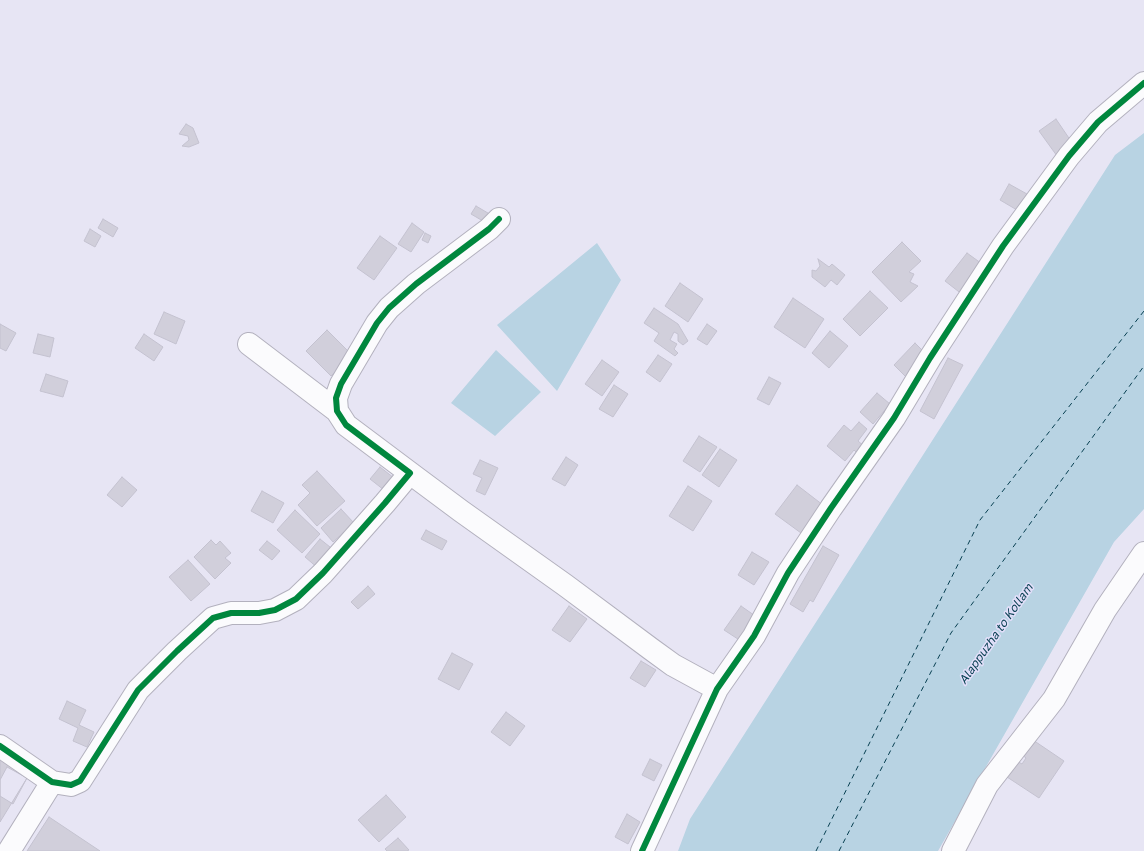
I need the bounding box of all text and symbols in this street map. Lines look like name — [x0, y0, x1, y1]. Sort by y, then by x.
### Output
water label: Alappuzha to Kollam — [956, 581, 1036, 687]

